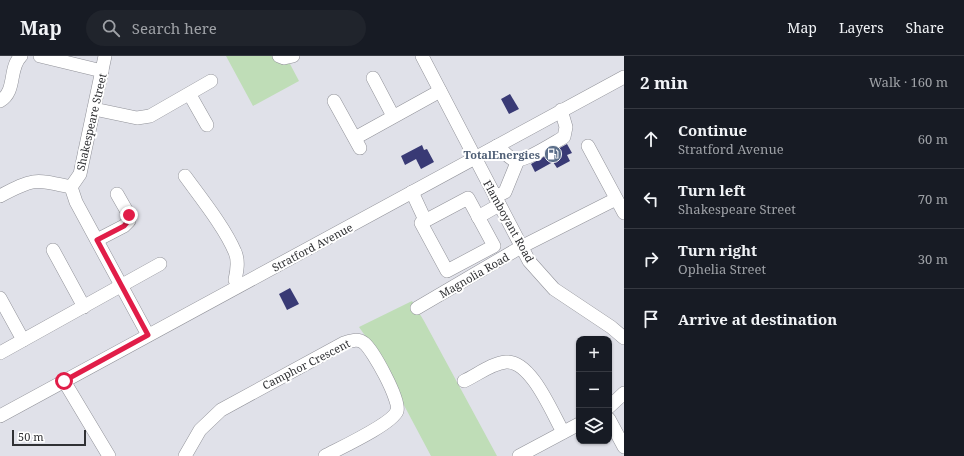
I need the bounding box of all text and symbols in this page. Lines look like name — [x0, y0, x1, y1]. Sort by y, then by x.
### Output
search box — [86, 10, 366, 46]
text: Map — [20, 15, 62, 41]
icon: search — [100, 17, 122, 39]
text: Search here — [132, 18, 217, 38]
text: Map — [787, 18, 817, 37]
text: Layers — [839, 18, 884, 37]
text: Share — [906, 18, 944, 37]
text: 2 min — [640, 71, 688, 94]
street label: Shakespeare Street — [72, 72, 110, 172]
text: Walk · 160 m — [869, 73, 948, 91]
text: Continue — [678, 120, 747, 140]
icon: ahead — [640, 128, 662, 150]
text: 60 m — [918, 130, 948, 148]
text: Stratford Avenue — [678, 140, 784, 158]
fuel station icon: TotalEnergies — [543, 144, 563, 164]
place label: TotalEnergies — [463, 147, 540, 162]
street label: Flamboyant Road — [480, 177, 538, 265]
text: Turn left — [678, 180, 746, 200]
icon: left — [640, 188, 662, 210]
text: 70 m — [918, 190, 948, 208]
text: Shakespeare Street — [678, 200, 796, 218]
route end — [120, 206, 138, 224]
street label: Stratford Avenue — [269, 219, 355, 275]
text: Turn right — [678, 240, 757, 260]
icon: right — [640, 248, 662, 270]
street label: Magnolia Road — [436, 249, 512, 301]
text: 30 m — [918, 250, 948, 268]
text: Ophelia Street — [678, 260, 766, 278]
icon: arrive — [640, 308, 662, 330]
text: Arrive at destination — [678, 309, 837, 329]
street label: Camphor Crescent — [260, 335, 353, 393]
map controls — [576, 336, 612, 444]
button: + — [576, 336, 612, 372]
route start — [55, 372, 73, 390]
button: − — [576, 372, 612, 408]
button: layers — [576, 408, 612, 444]
scale bar — [12, 428, 86, 447]
text: 50 m — [18, 429, 44, 444]

